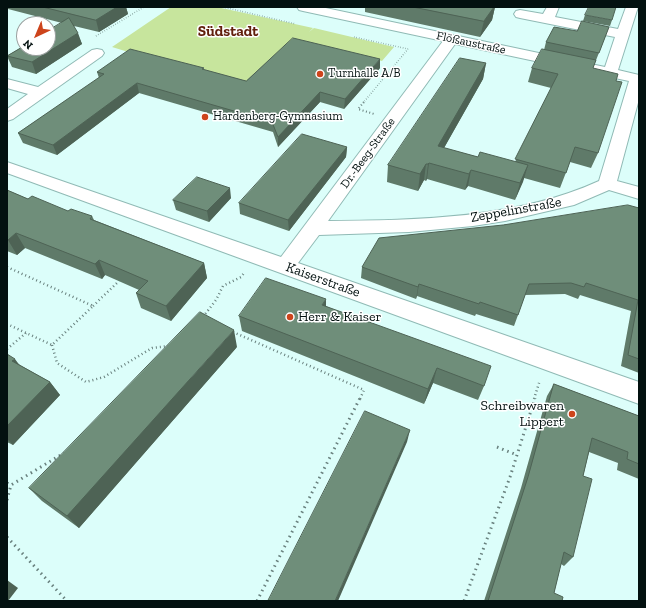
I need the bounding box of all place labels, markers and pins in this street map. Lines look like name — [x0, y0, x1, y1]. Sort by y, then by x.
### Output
place label: Turnhalle A/B — [328, 67, 400, 81]
marker: Turnhalle A/B — [315, 69, 325, 79]
place label: Hardenberg-Gymnasium — [213, 110, 343, 124]
marker: Hardenberg-Gymnasium — [200, 112, 210, 122]
place label: Herr & Kaiser — [298, 309, 381, 325]
marker: Herr & Kaiser — [285, 312, 295, 322]
place label: Schreibwaren Lippert — [481, 398, 564, 430]
marker: Schreibwaren Lippert — [567, 409, 577, 419]

